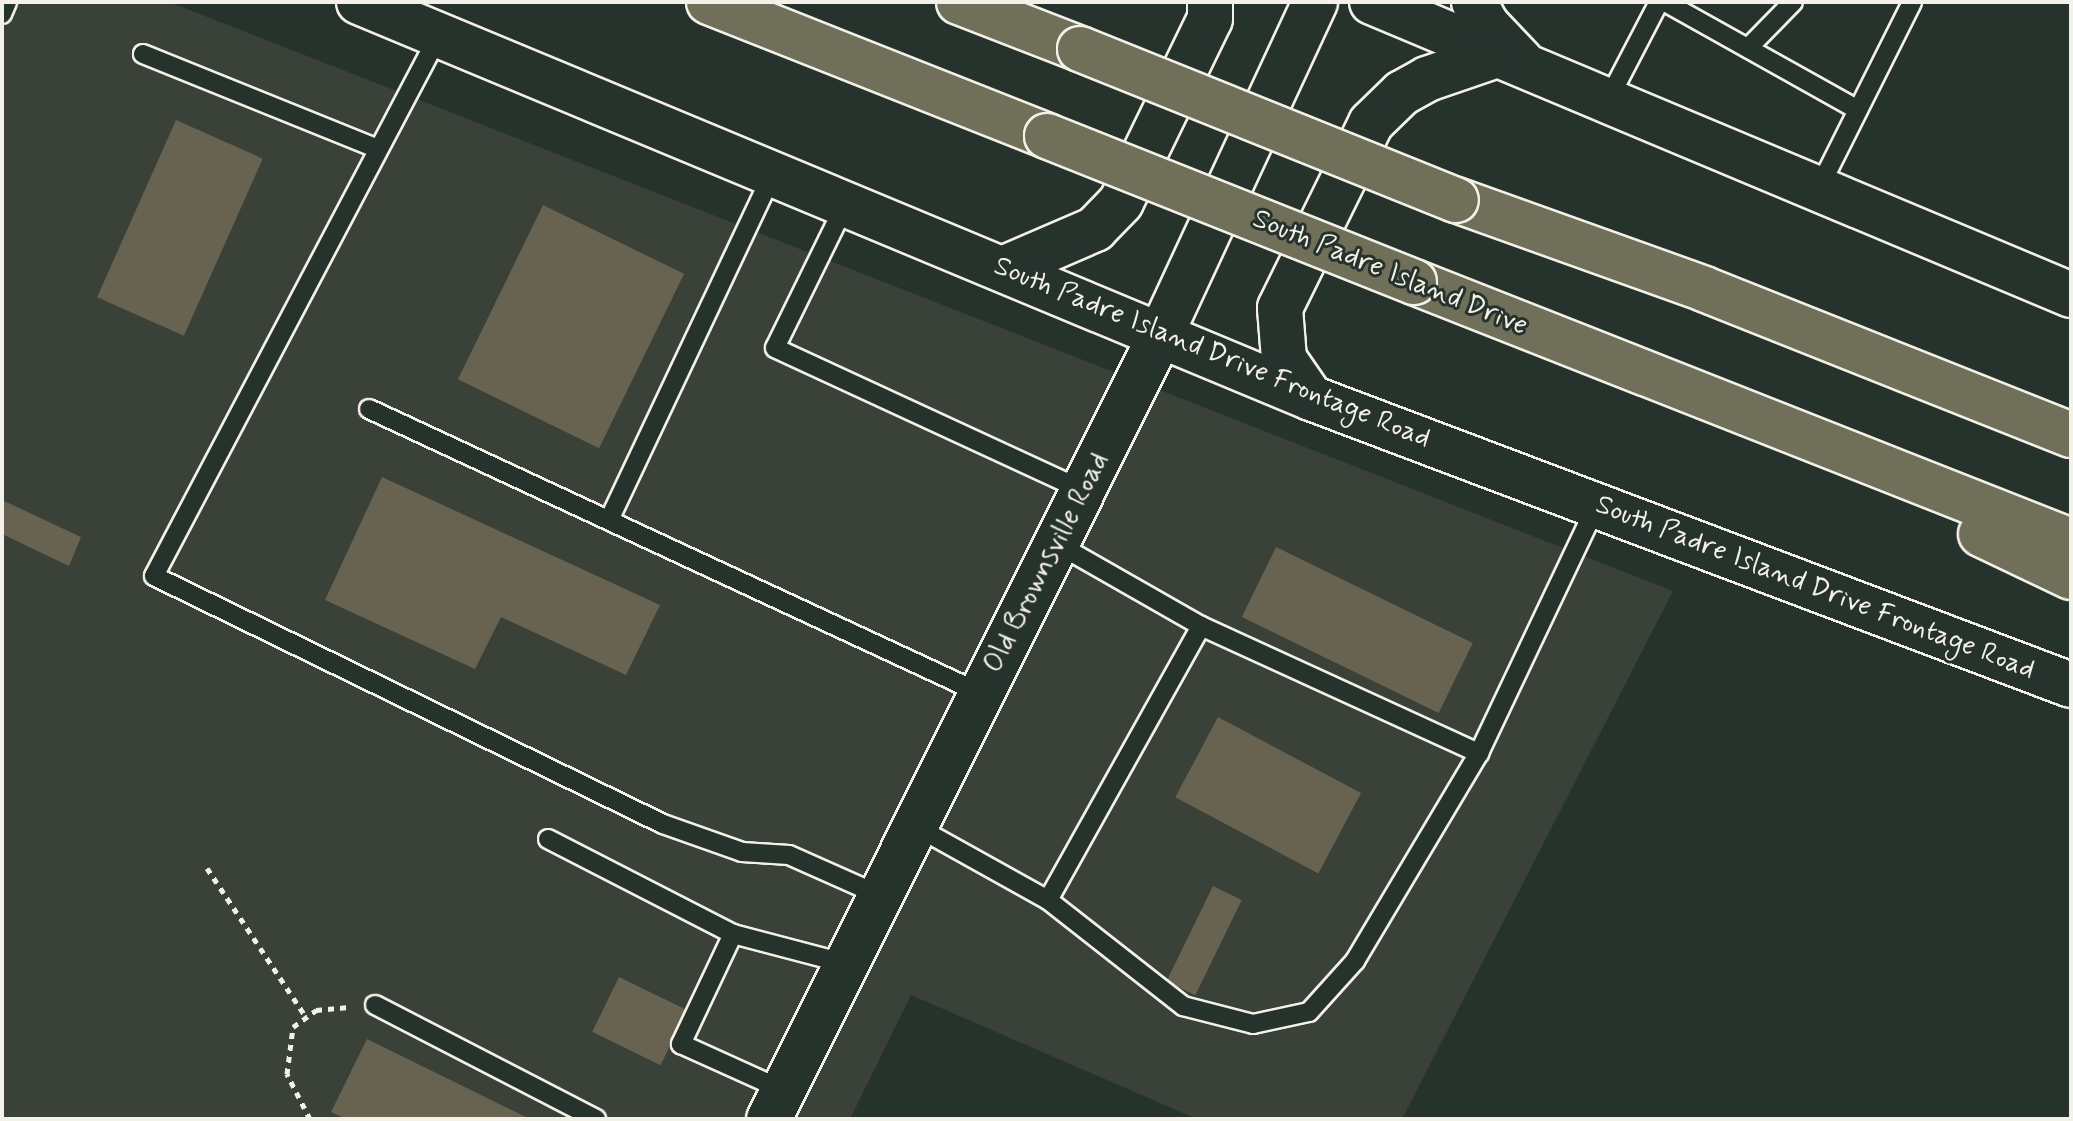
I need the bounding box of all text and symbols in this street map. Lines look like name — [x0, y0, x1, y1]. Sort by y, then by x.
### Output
street label: South Padre Island Drive — [1246, 202, 1534, 344]
street label: South Padre Island Drive Frontage Road — [988, 249, 1436, 457]
street label: Old Brownsville Road — [977, 447, 1117, 679]
street label: South Padre Island Drive Frontage Road — [1589, 488, 2041, 688]

